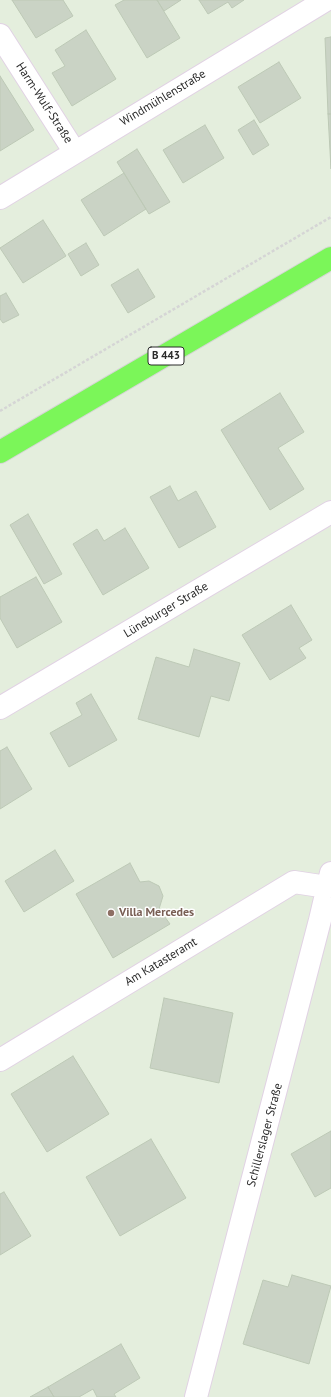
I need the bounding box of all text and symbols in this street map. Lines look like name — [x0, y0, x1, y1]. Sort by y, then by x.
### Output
street label: Harm-Wulf-Straße — [13, 60, 75, 146]
street label: Windmühlenstraße — [118, 67, 208, 129]
road number: B 443 — [148, 347, 184, 365]
street label: Lüneburger Straße — [121, 579, 211, 641]
place label: Villa Mercedes — [119, 906, 194, 920]
marker: Villa Mercedes — [106, 908, 116, 918]
street label: Am Katasteramt — [122, 935, 200, 989]
street label: Schillerslager Straße — [244, 1082, 286, 1188]

